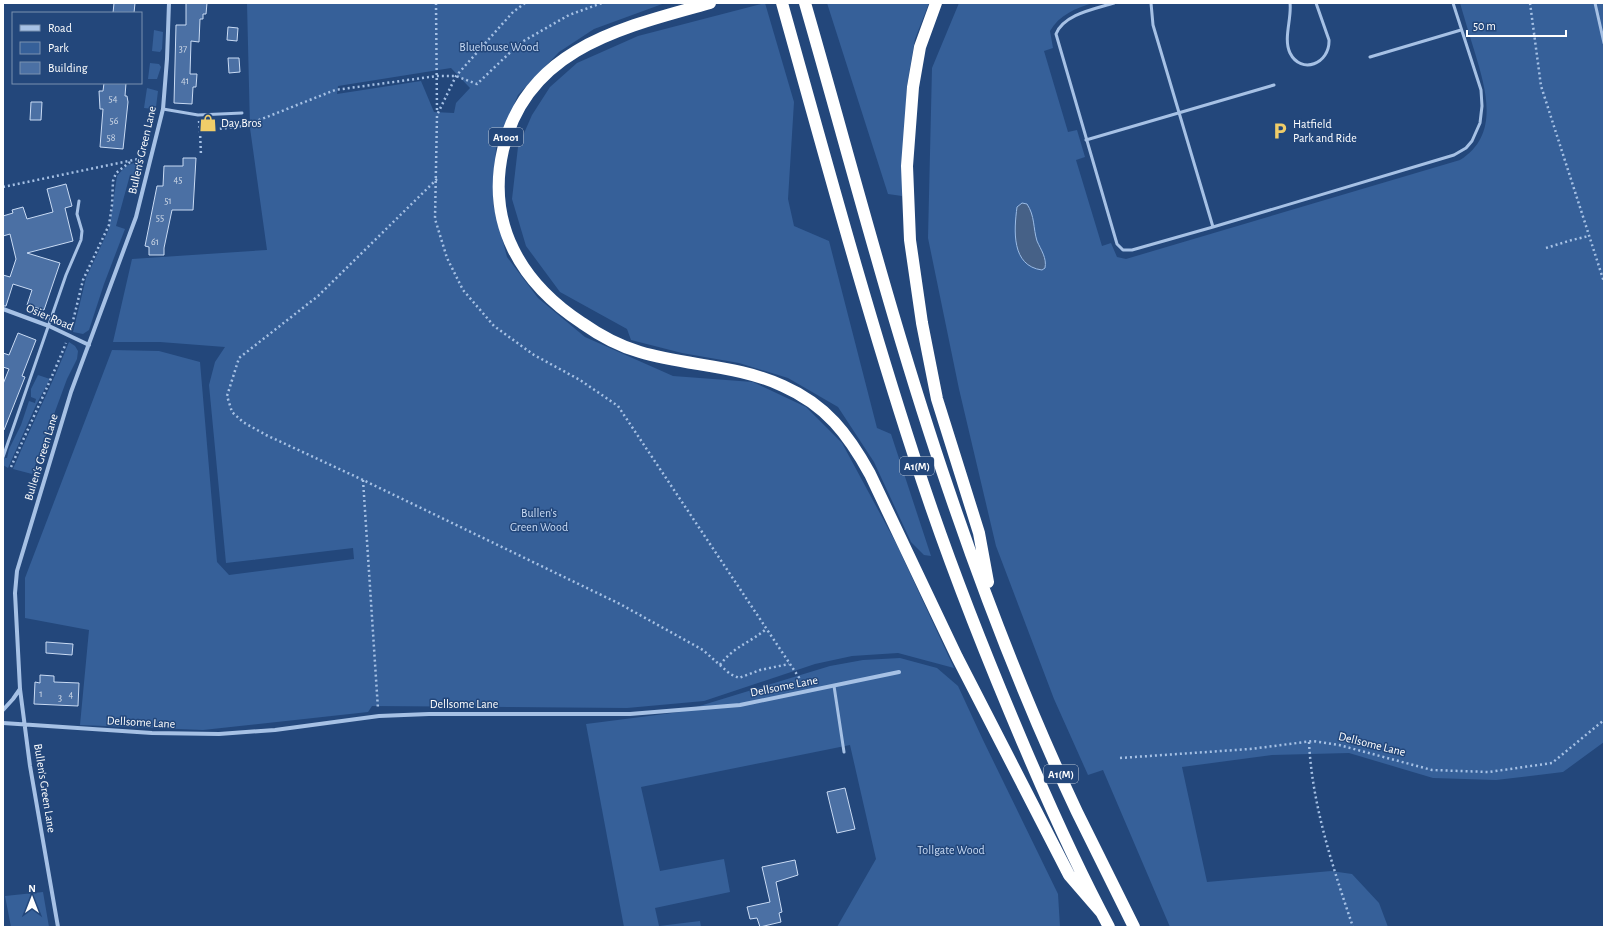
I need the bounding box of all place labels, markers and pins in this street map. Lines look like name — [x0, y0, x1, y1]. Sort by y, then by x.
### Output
shop icon: Day Bros — [198, 113, 218, 133]
place label: Day Bros — [221, 117, 262, 130]
place label: Hatfield Park and Ride — [1293, 118, 1357, 144]
parking icon: Hatfield Park and Ride — [1270, 121, 1290, 141]

